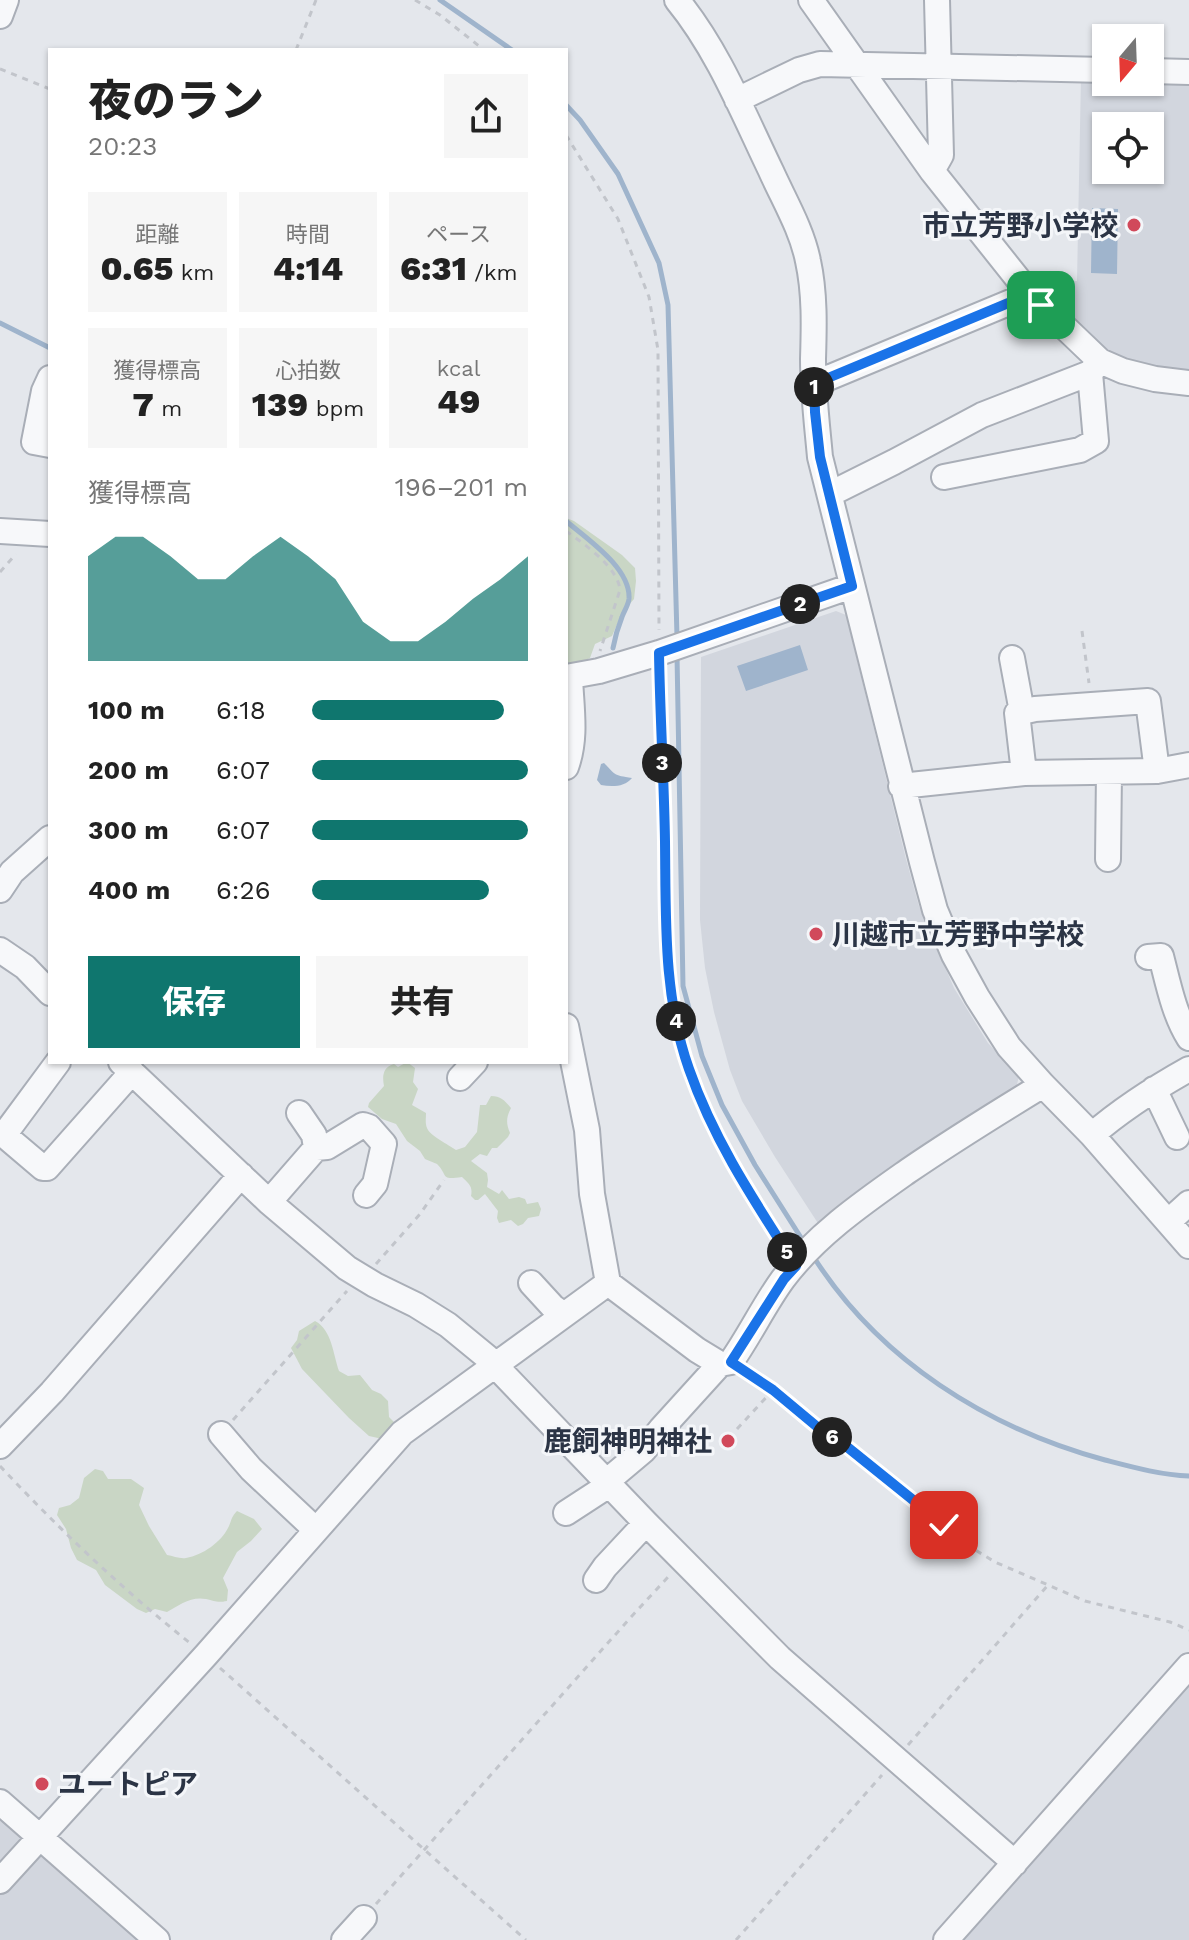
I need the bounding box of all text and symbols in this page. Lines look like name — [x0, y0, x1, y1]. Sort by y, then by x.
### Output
north arrow — [1092, 24, 1164, 96]
map controls — [1092, 24, 1164, 184]
button: share — [444, 74, 528, 158]
text: 夜のラン — [88, 75, 264, 127]
button: locate — [1092, 112, 1164, 184]
text: 20:23 — [88, 131, 157, 161]
place label: 市立芳野小学校 — [922, 209, 1118, 242]
marker: 市立芳野小学校 — [1125, 216, 1143, 234]
text: 距離 — [135, 222, 179, 247]
text: 時間 — [286, 222, 330, 247]
text: ペース — [426, 222, 491, 247]
text: 0.65 — [100, 248, 173, 288]
text: 4:14 — [273, 248, 343, 288]
text: 6:31 — [400, 248, 467, 288]
text: km — [173, 260, 214, 285]
text: /km — [467, 260, 517, 285]
pin — [1007, 271, 1075, 339]
icon: arrive — [1019, 283, 1063, 327]
text: kcal — [437, 356, 480, 381]
text: 獲得標高 — [113, 358, 201, 383]
text: 心拍数 — [275, 358, 341, 383]
pin: 1 — [794, 367, 834, 407]
text: 1 — [809, 374, 819, 399]
text: 49 — [437, 381, 480, 421]
text: 7 — [132, 384, 154, 424]
text: 139 — [252, 384, 308, 424]
text: m — [154, 396, 182, 421]
text: bpm — [308, 396, 364, 421]
text: 196–201 m — [395, 472, 528, 502]
text: 獲得標高 — [88, 478, 192, 508]
pin: 2 — [780, 584, 820, 624]
text: 2 — [793, 591, 807, 616]
text: 100 m — [88, 695, 165, 725]
text: 6:18 — [216, 695, 266, 725]
pin: 3 — [642, 743, 682, 783]
text: 3 — [655, 750, 669, 775]
text: 200 m — [88, 755, 169, 785]
text: 6:07 — [216, 755, 270, 785]
text: 300 m — [88, 815, 169, 845]
text: 6:07 — [216, 815, 270, 845]
text: 400 m — [88, 875, 170, 905]
text: 6:26 — [216, 875, 270, 905]
place label: 川越市立芳野中学校 — [832, 918, 1084, 951]
marker: 川越市立芳野中学校 — [807, 925, 825, 943]
button: 保存 — [88, 956, 300, 1048]
button: 共有 — [316, 956, 528, 1048]
pin: 4 — [656, 1001, 696, 1041]
text: 4 — [669, 1008, 683, 1033]
pin: 5 — [767, 1232, 807, 1272]
text: 5 — [781, 1239, 793, 1264]
pin: 6 — [812, 1417, 852, 1457]
text: 6 — [825, 1424, 839, 1449]
place label: 鹿飼神明神社 — [544, 1425, 712, 1458]
marker: 鹿飼神明神社 — [719, 1432, 737, 1450]
pin — [910, 1491, 978, 1559]
icon: check — [922, 1503, 966, 1547]
place label: ユートピア — [58, 1768, 198, 1801]
marker: ユートピア — [33, 1775, 51, 1793]

